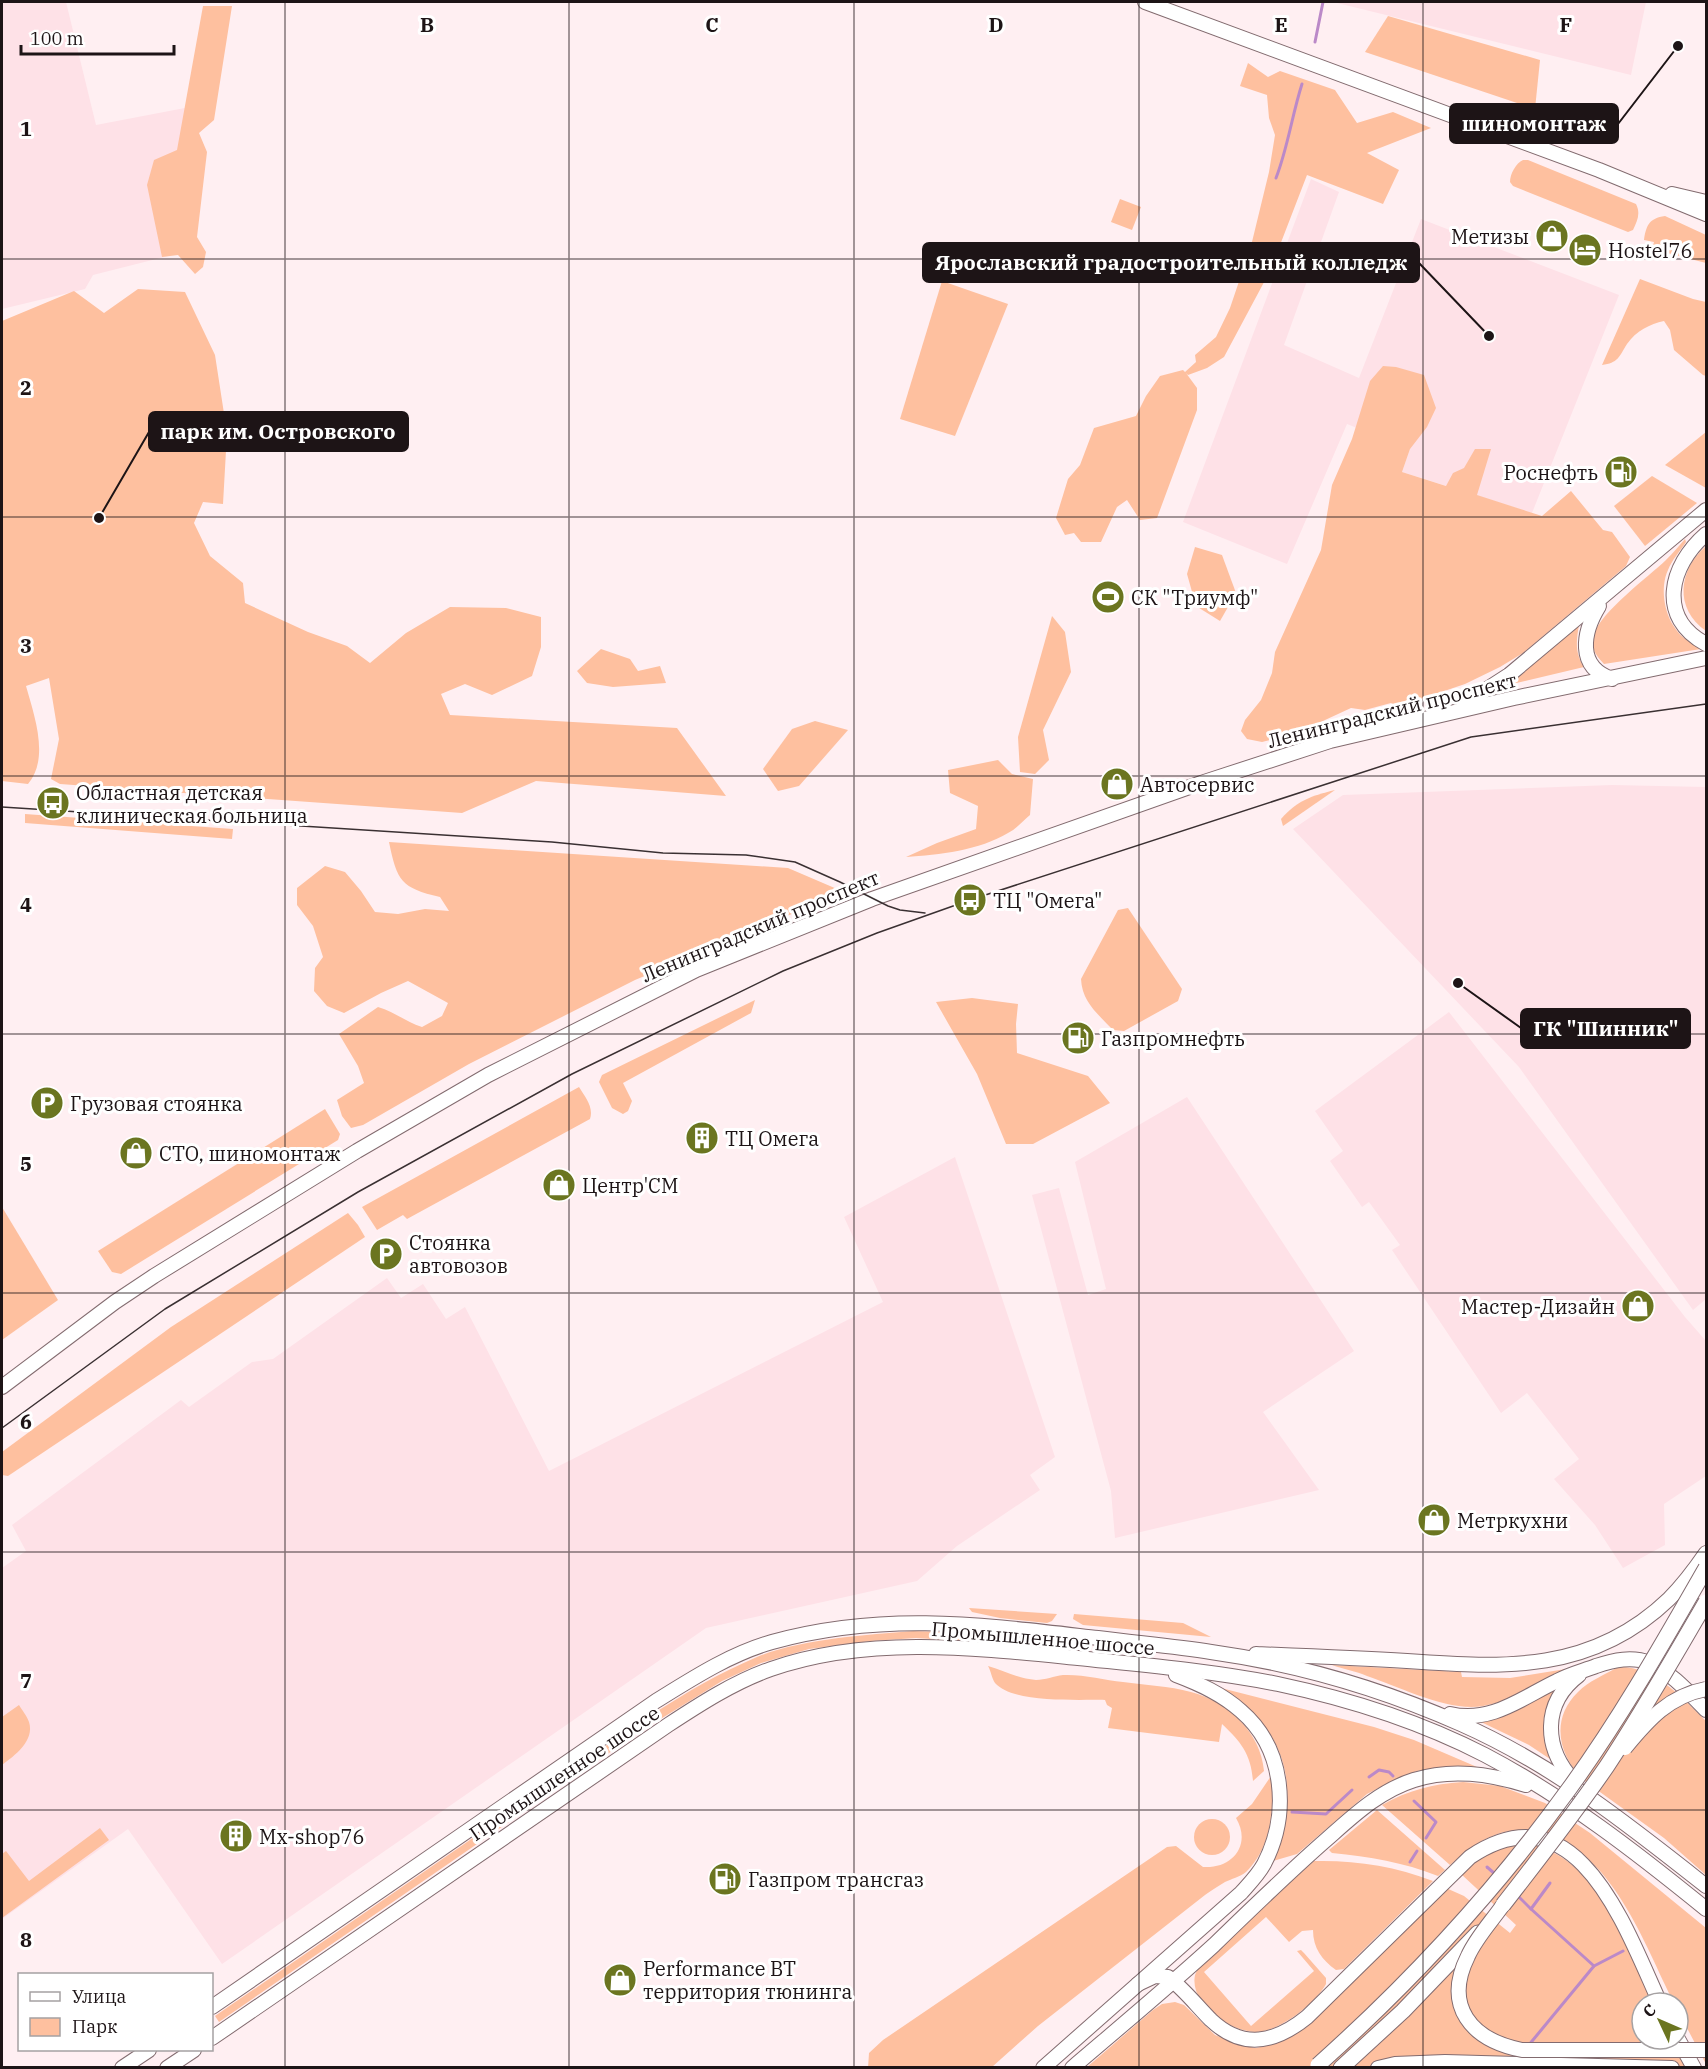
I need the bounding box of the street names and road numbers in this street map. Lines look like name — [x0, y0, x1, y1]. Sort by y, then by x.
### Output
street label: Ленинградский проспект — [1265, 666, 1519, 754]
street label: Ленинградский проспект — [637, 864, 883, 988]
street label: Промышленное шоссе — [930, 1615, 1156, 1661]
street label: Промышленное шоссе — [464, 1699, 664, 1847]

